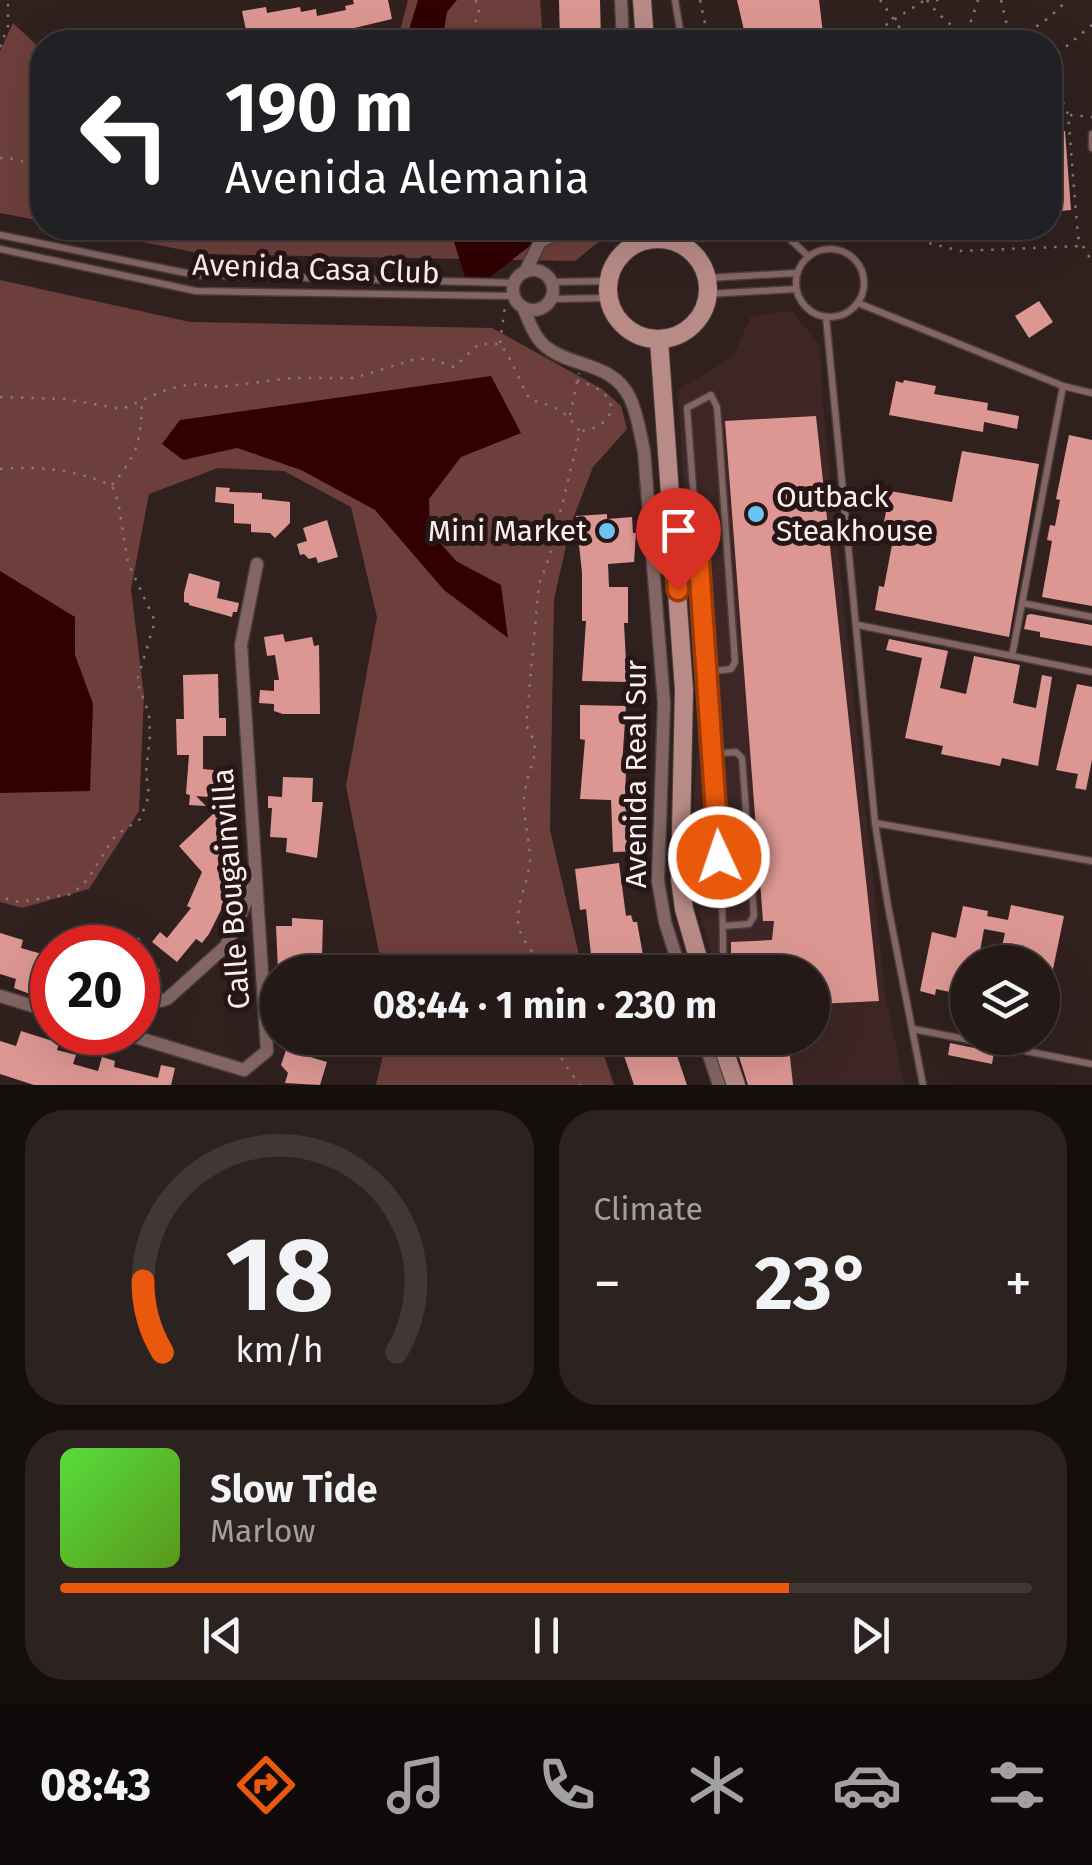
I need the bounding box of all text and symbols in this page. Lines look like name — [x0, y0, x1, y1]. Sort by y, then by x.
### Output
text: 190 m — [225, 66, 413, 150]
icon: left — [60, 70, 190, 200]
text: Avenida Alemania — [225, 151, 590, 205]
street label: Avenida Casa Club — [192, 247, 440, 291]
place label: Outback Steakhouse — [776, 479, 933, 549]
pin — [636, 488, 721, 591]
icon: arrive — [651, 503, 706, 558]
marker: Outback Steakhouse — [745, 503, 767, 525]
place label: Mini Market — [428, 513, 587, 549]
marker: Mini Market — [596, 520, 618, 542]
street label: Avenida Real Sur — [618, 659, 654, 888]
street label: Calle Bougainvilla — [205, 767, 257, 1011]
position arrow — [667, 805, 771, 909]
speed limit sign: 20 — [30, 925, 160, 1055]
map controls — [950, 945, 1060, 1055]
button: layers — [950, 945, 1060, 1055]
text: 08:44 · 1 min · 230 m — [373, 982, 717, 1028]
text: Climate — [594, 1190, 703, 1228]
text: 18 — [225, 1213, 334, 1338]
text: 23° — [755, 1239, 871, 1329]
text: − — [594, 1251, 621, 1317]
text: + — [1005, 1251, 1032, 1317]
text: km/h — [235, 1329, 323, 1371]
text: Slow Tide — [210, 1466, 378, 1512]
text: Marlow — [210, 1512, 316, 1550]
icon: previous — [195, 1608, 250, 1663]
icon: pause — [519, 1608, 574, 1663]
icon: next — [843, 1608, 898, 1663]
icon: directions — [231, 1750, 301, 1820]
icon: music — [381, 1750, 451, 1820]
icon: phone — [532, 1750, 602, 1820]
icon: climate — [682, 1750, 752, 1820]
icon: car — [832, 1750, 902, 1820]
icon: filters — [982, 1750, 1052, 1820]
text: 08:43 — [40, 1758, 151, 1812]

